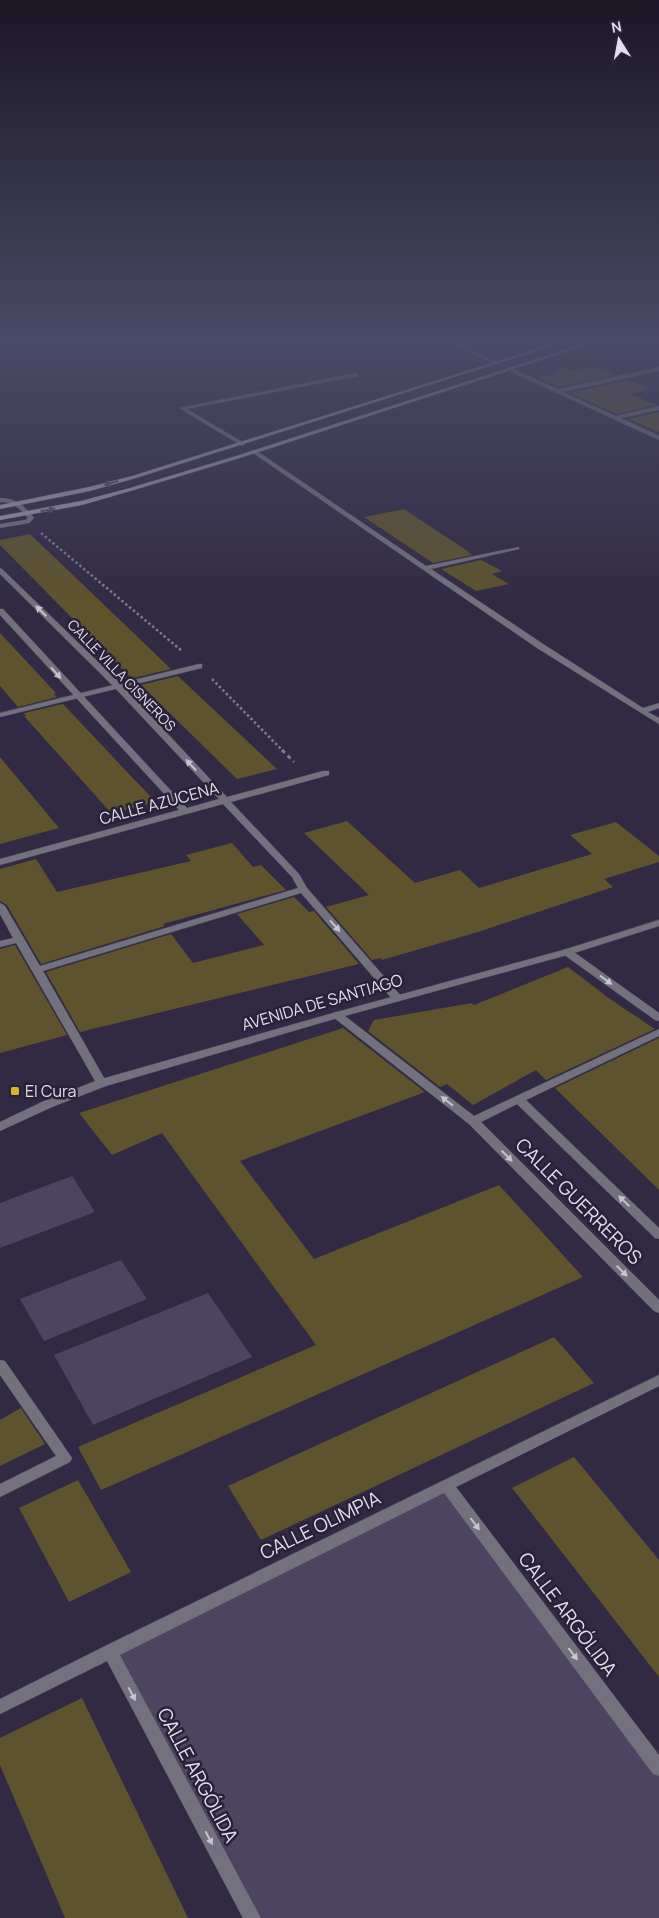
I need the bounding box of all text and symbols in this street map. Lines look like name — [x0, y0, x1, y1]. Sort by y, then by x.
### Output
north arrow — [594, 15, 644, 65]
text: N — [610, 16, 623, 37]
one-way arrow — [103, 480, 118, 488]
one-way arrow — [40, 505, 56, 513]
one-way arrow — [36, 605, 48, 617]
street label: CALLE VILLA CISNEROS — [64, 615, 181, 735]
one-way arrow — [51, 667, 62, 679]
one-way arrow — [185, 759, 197, 771]
street label: CALLE AZUCENA — [97, 776, 221, 830]
one-way arrow — [329, 919, 340, 932]
street label: AVENIDA DE SANTIAGO — [239, 968, 405, 1035]
one-way arrow — [599, 975, 612, 986]
place label: El Cura — [25, 1080, 76, 1102]
marker: El Cura — [9, 1085, 21, 1097]
one-way arrow — [440, 1096, 454, 1106]
street label: CALLE GUERREROS — [510, 1132, 648, 1270]
one-way arrow — [501, 1150, 513, 1162]
one-way arrow — [618, 1195, 630, 1207]
one-way arrow — [616, 1264, 628, 1276]
street label: CALLE OLIMPIA — [255, 1485, 385, 1565]
one-way arrow — [470, 1517, 481, 1530]
street label: CALLE ARGÓLIDA — [513, 1547, 623, 1681]
one-way arrow — [568, 1647, 578, 1661]
one-way arrow — [128, 1688, 137, 1701]
street label: CALLE ARGÓLIDA — [152, 1703, 244, 1847]
one-way arrow — [205, 1830, 213, 1845]

